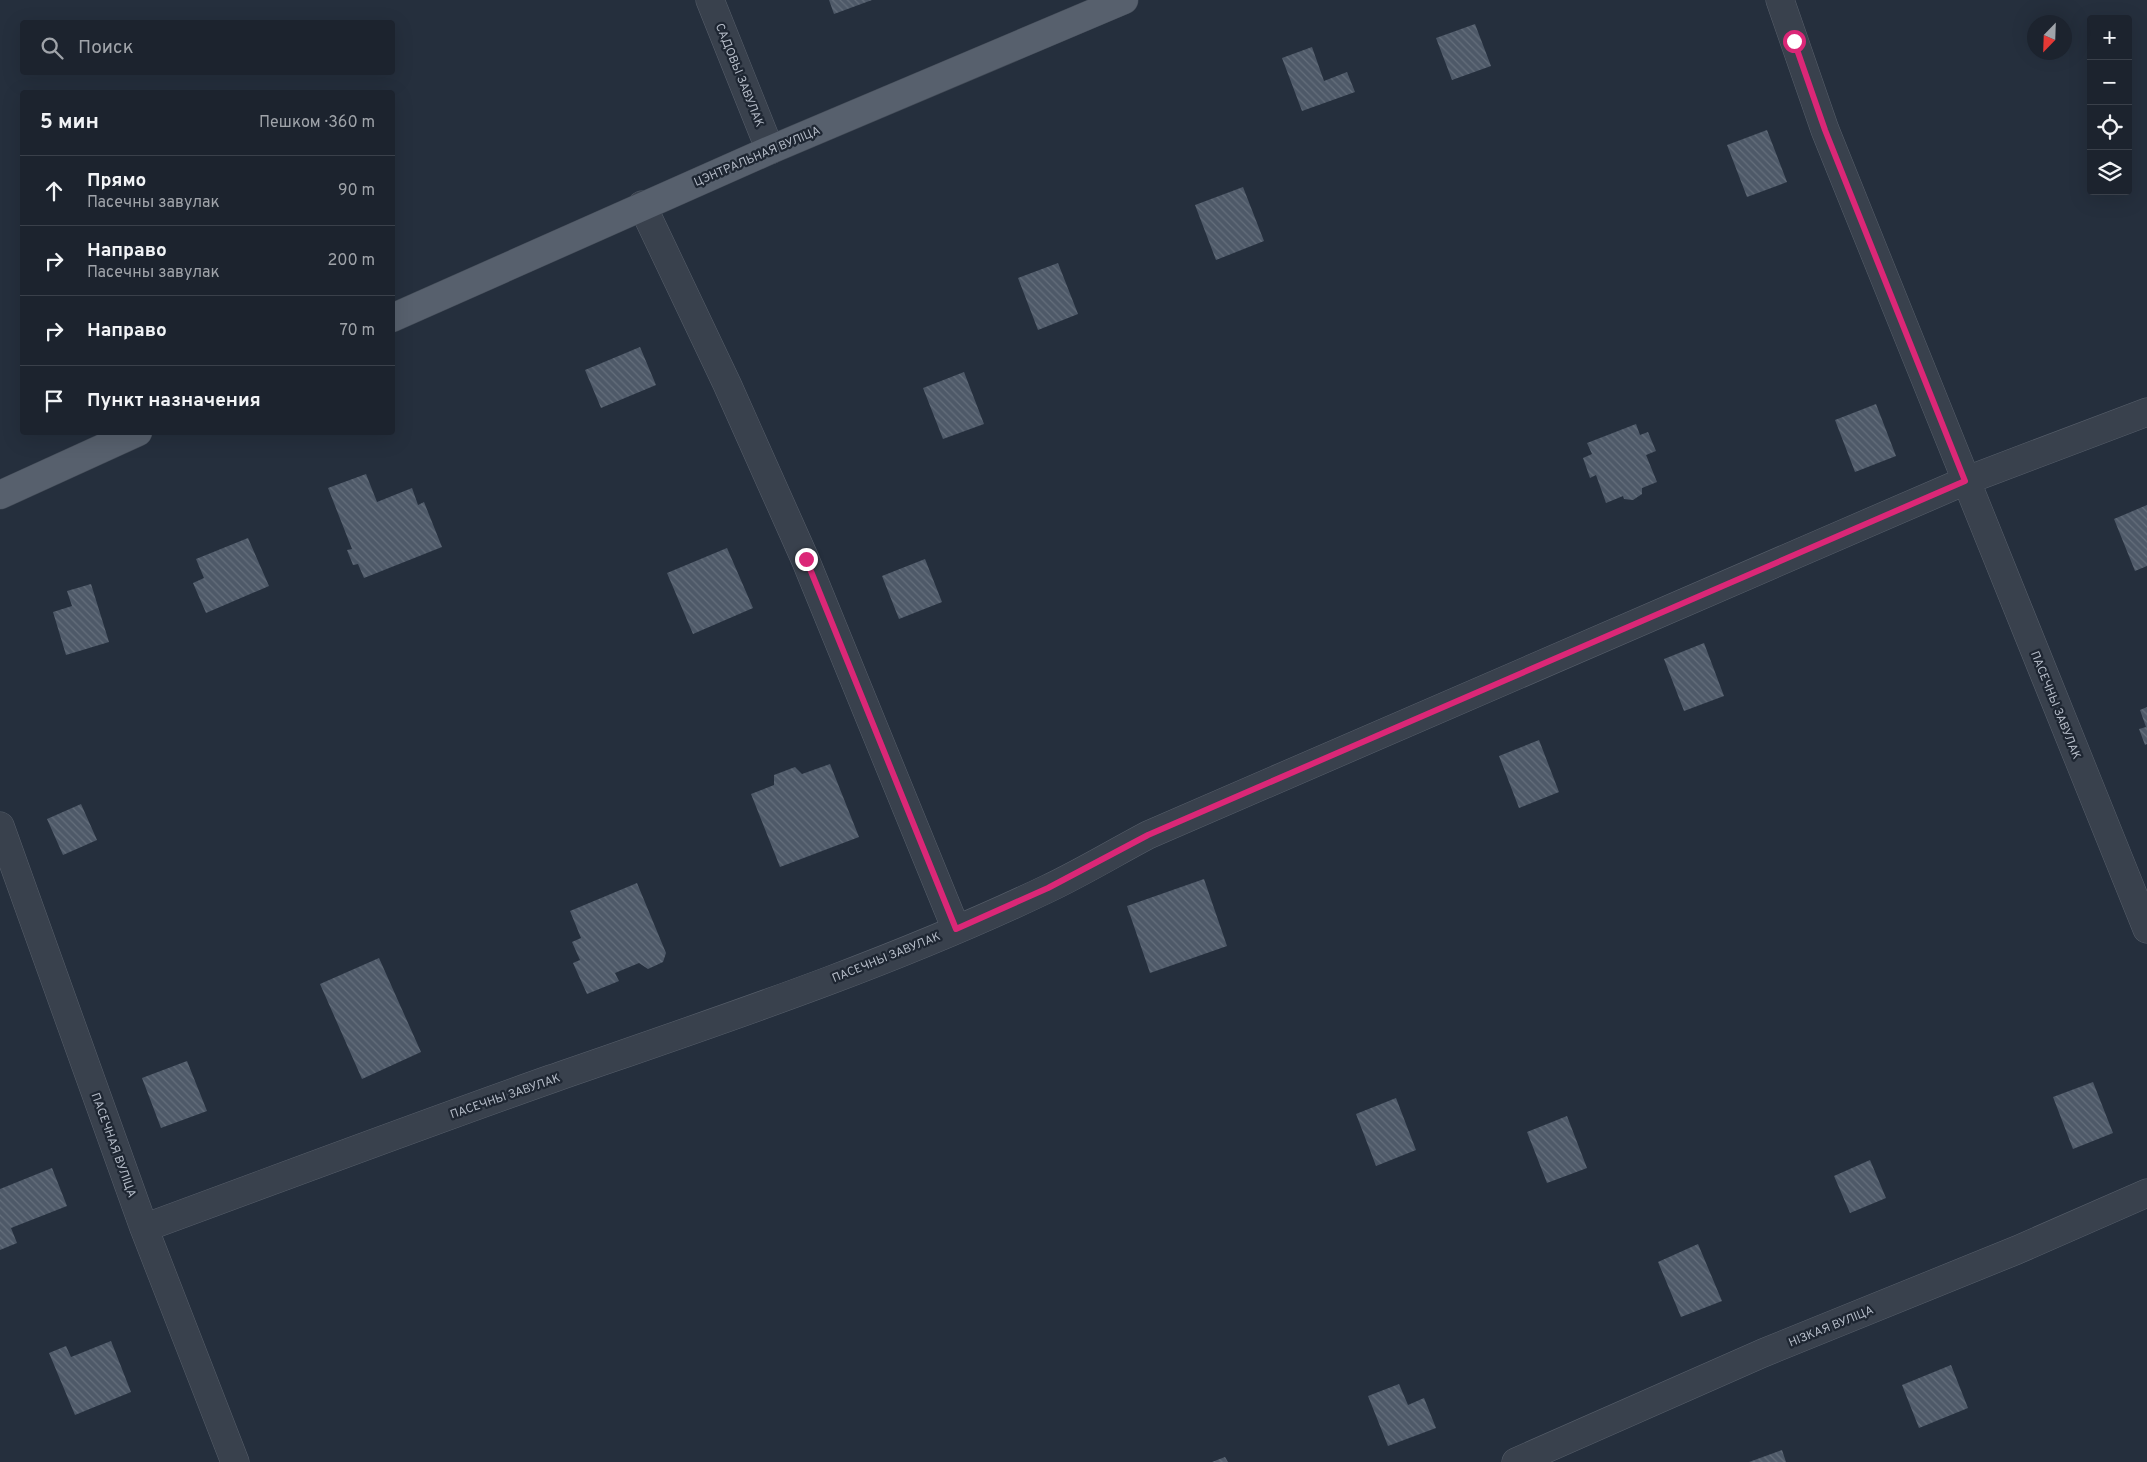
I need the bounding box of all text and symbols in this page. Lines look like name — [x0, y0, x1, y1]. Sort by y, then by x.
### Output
north arrow — [2027, 15, 2072, 60]
map controls — [2087, 15, 2132, 195]
button: + — [2087, 15, 2132, 60]
search box — [20, 20, 395, 75]
street label: САДОВЫ ЗАВУЛАК — [711, 21, 767, 130]
route start — [1783, 30, 1806, 53]
icon: search — [38, 34, 66, 62]
text: Поиск — [78, 36, 134, 60]
button: − — [2087, 60, 2132, 105]
button: locate — [2087, 105, 2132, 150]
text: 5 мин — [40, 109, 99, 136]
text: Пешком · 360 m — [259, 113, 375, 133]
street label: ЦЭНТРАЛЬНАЯ ВУЛІЦА — [692, 123, 823, 191]
button: layers — [2087, 150, 2132, 195]
text: Прямо — [87, 169, 146, 193]
icon: ahead — [40, 177, 68, 205]
text: 90 m — [338, 181, 375, 201]
text: Пасечны завулак — [87, 193, 220, 213]
text: Направо — [87, 239, 167, 263]
icon: right — [40, 247, 68, 275]
text: 200 m — [327, 251, 375, 271]
text: Пасечны завулак — [87, 263, 220, 283]
icon: right — [40, 317, 68, 345]
text: Направо — [87, 319, 167, 343]
text: 70 m — [340, 321, 375, 341]
icon: arrive — [40, 387, 68, 415]
text: Пункт назначения — [87, 389, 261, 413]
route end — [795, 548, 818, 571]
street label: ПАСЕЧНЫ ЗАВУЛАК — [2026, 649, 2084, 762]
street label: ПАСЕЧНЫ ЗАВУЛАК — [830, 929, 943, 987]
street label: ПАСЕЧНЫ ЗАВУЛАК — [448, 1071, 563, 1123]
street label: ПАСЕЧНАЯ ВУЛІЦА — [87, 1091, 140, 1200]
street label: НІЗКАЯ ВУЛІЦА — [1786, 1303, 1876, 1351]

